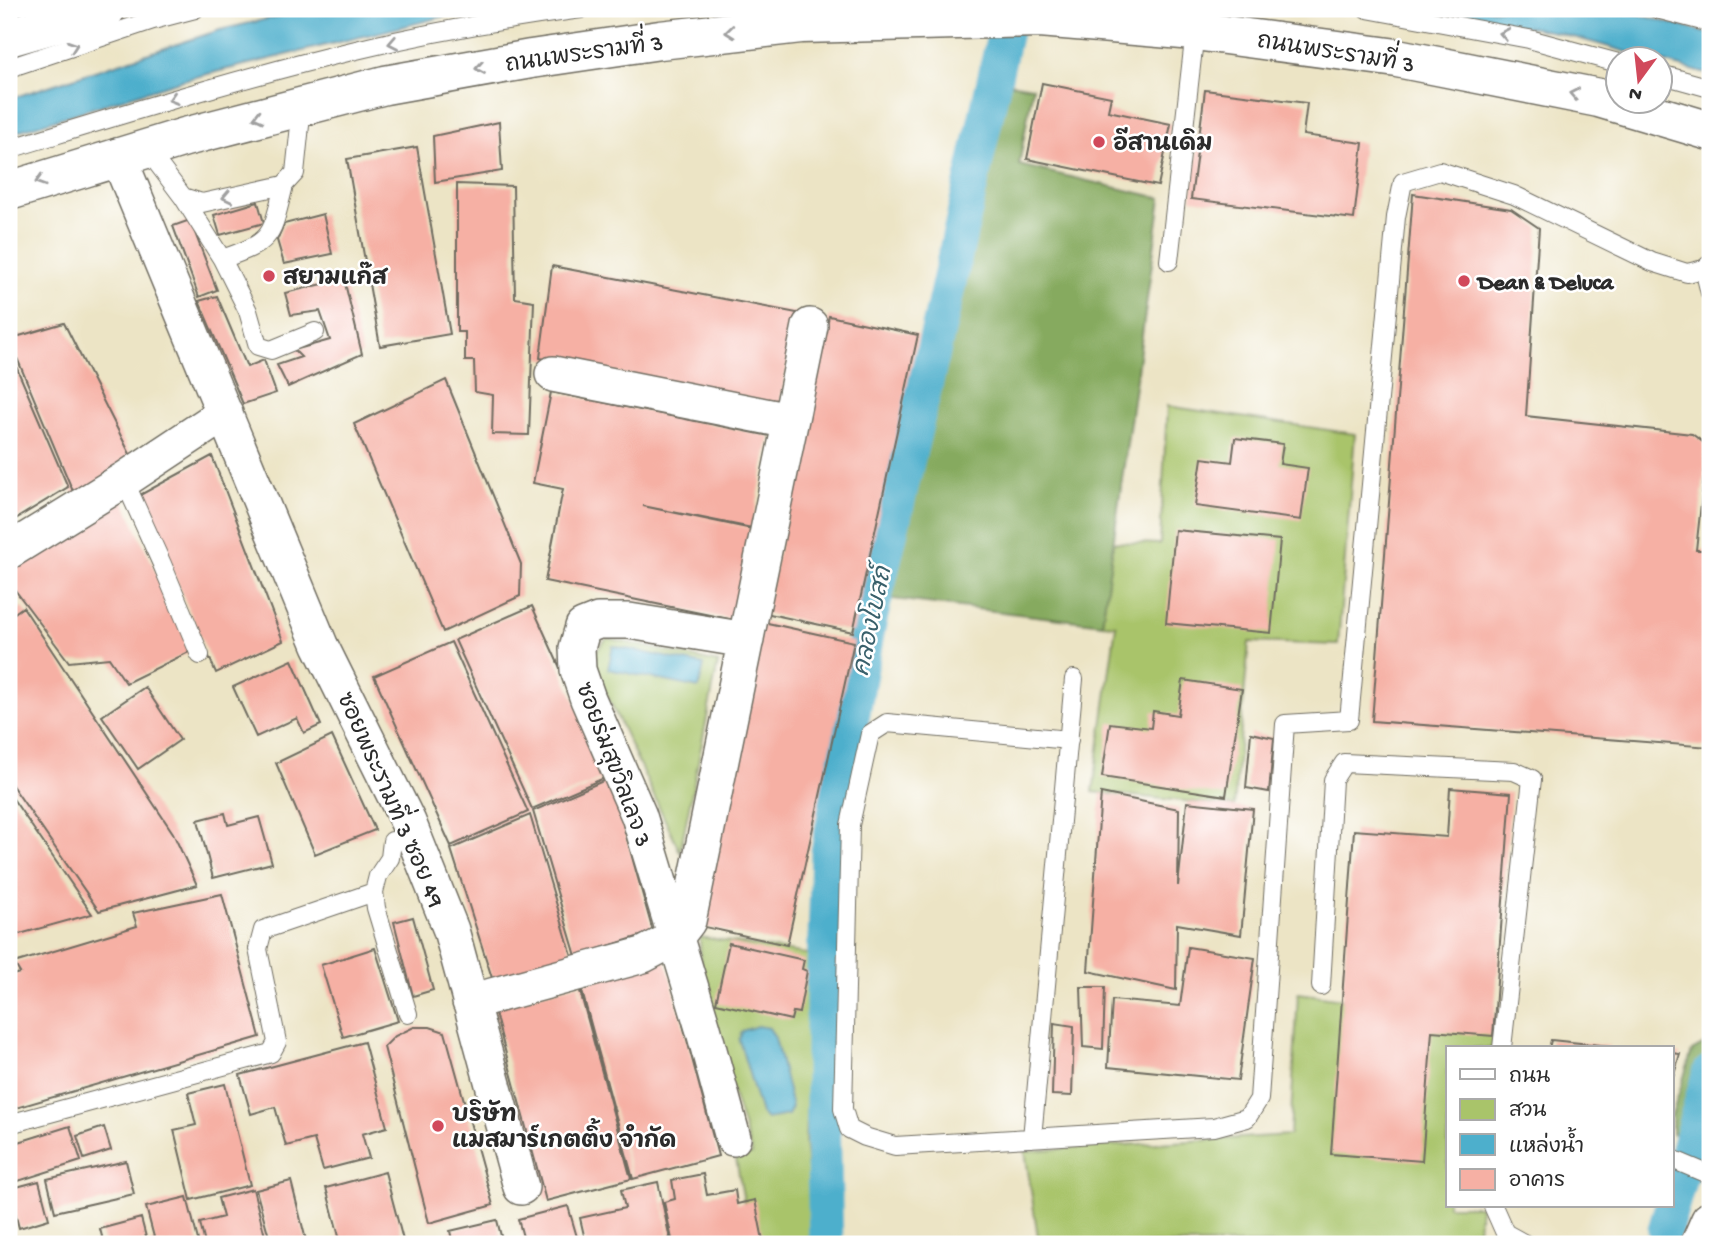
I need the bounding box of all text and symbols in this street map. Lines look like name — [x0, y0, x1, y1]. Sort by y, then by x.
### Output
street label: ถนนพระรามที่ 3 — [1255, 17, 1418, 80]
street label: ถนนพระรามที่ 3 — [502, 19, 665, 80]
one-way arrow — [724, 25, 736, 40]
one-way arrow — [1498, 28, 1510, 43]
one-way arrow — [387, 34, 399, 49]
one-way arrow — [67, 40, 79, 54]
north arrow — [1604, 46, 1674, 116]
one-way arrow — [474, 60, 486, 75]
text: N — [1627, 80, 1644, 106]
one-way arrow — [1568, 87, 1580, 102]
one-way arrow — [167, 90, 179, 105]
one-way arrow — [253, 109, 265, 124]
place label: อีสานเดิม — [1113, 127, 1212, 159]
marker: อีสานเดิม — [1091, 134, 1107, 150]
one-way arrow — [35, 173, 47, 187]
one-way arrow — [221, 189, 233, 204]
place label: สยามแก๊ส — [283, 261, 389, 293]
marker: สยามแก๊ส — [261, 268, 277, 284]
place label: Dean & Deluca — [1476, 271, 1615, 298]
marker: Dean & Deluca — [1456, 273, 1472, 289]
water label: คลองโบสถ์ — [844, 559, 901, 679]
street label: ซอยร่มสุขวิลเลจ 3 — [567, 678, 660, 852]
street label: ซอยพระรามที่ 3 ซอย 49 — [329, 684, 459, 912]
legend — [1446, 1046, 1674, 1208]
text: ถนน — [1509, 1066, 1550, 1091]
place label: บริษัท แมสมาร์เกตติ้ง จำกัด — [452, 1099, 676, 1156]
text: สวน — [1509, 1100, 1546, 1125]
marker: บริษัท แมสมาร์เกตติ้ง จำกัด — [430, 1118, 446, 1134]
text: แหล่งน้ำ — [1509, 1126, 1584, 1161]
text: อาคาร — [1509, 1170, 1565, 1195]

